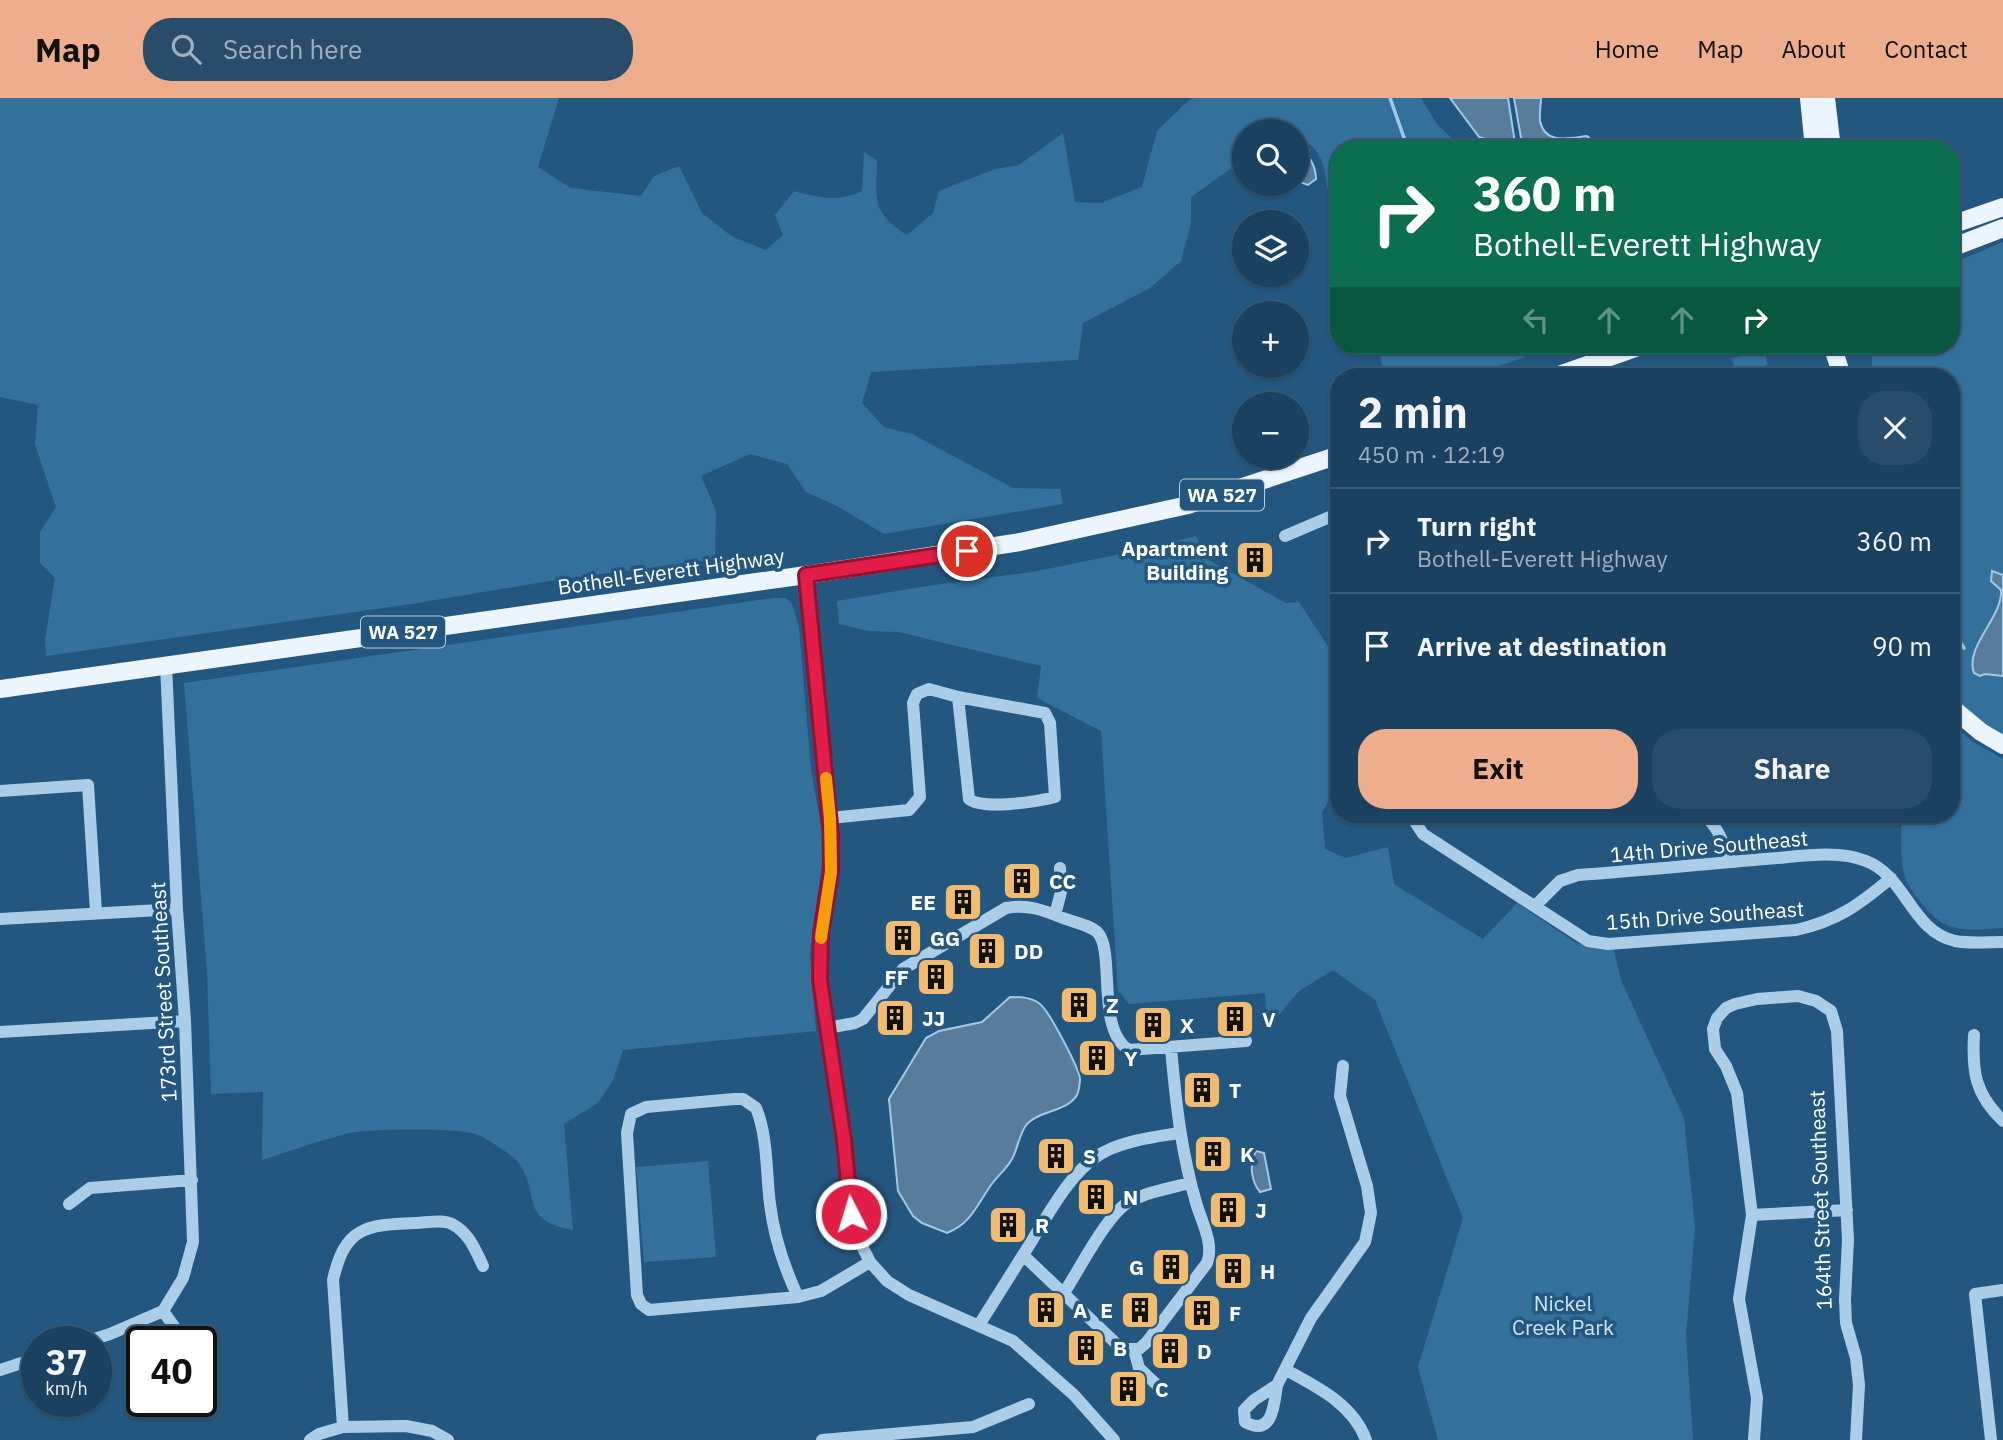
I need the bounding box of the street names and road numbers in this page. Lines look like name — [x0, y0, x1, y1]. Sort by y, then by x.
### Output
road number: WA 527 — [1180, 480, 1264, 510]
street label: Bothell-Everett Highway — [556, 541, 787, 601]
road number: WA 527 — [361, 617, 445, 648]
street label: 14th Drive Southeast — [1609, 823, 1809, 869]
street label: 173rd Street Southeast — [143, 881, 183, 1103]
street label: 15th Drive Southeast — [1605, 894, 1805, 936]
street label: 164th Street Southeast — [1802, 1090, 1838, 1310]

